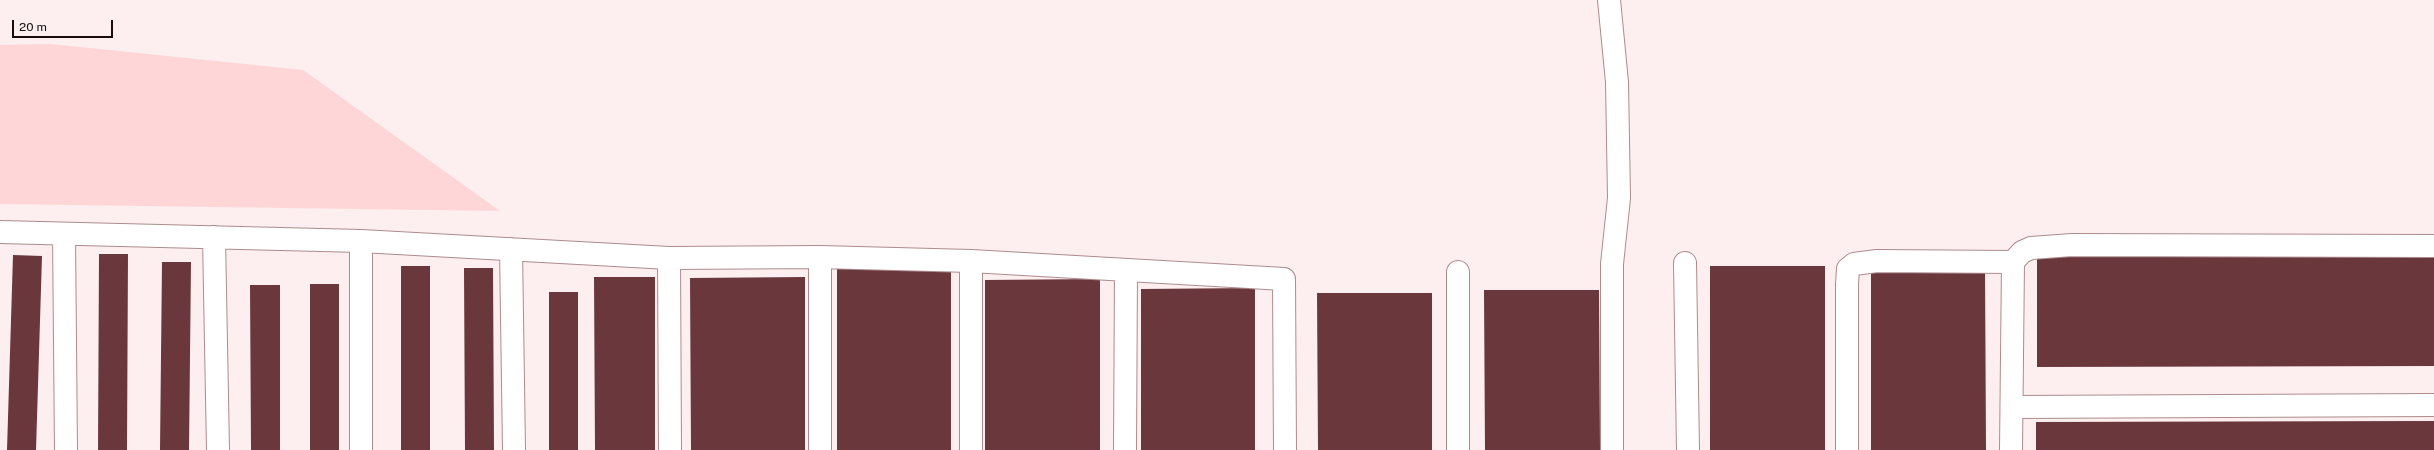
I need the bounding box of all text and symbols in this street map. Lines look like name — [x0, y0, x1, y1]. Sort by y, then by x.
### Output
scale bar — [14, 12, 115, 38]
text: 20 m — [19, 20, 47, 34]

